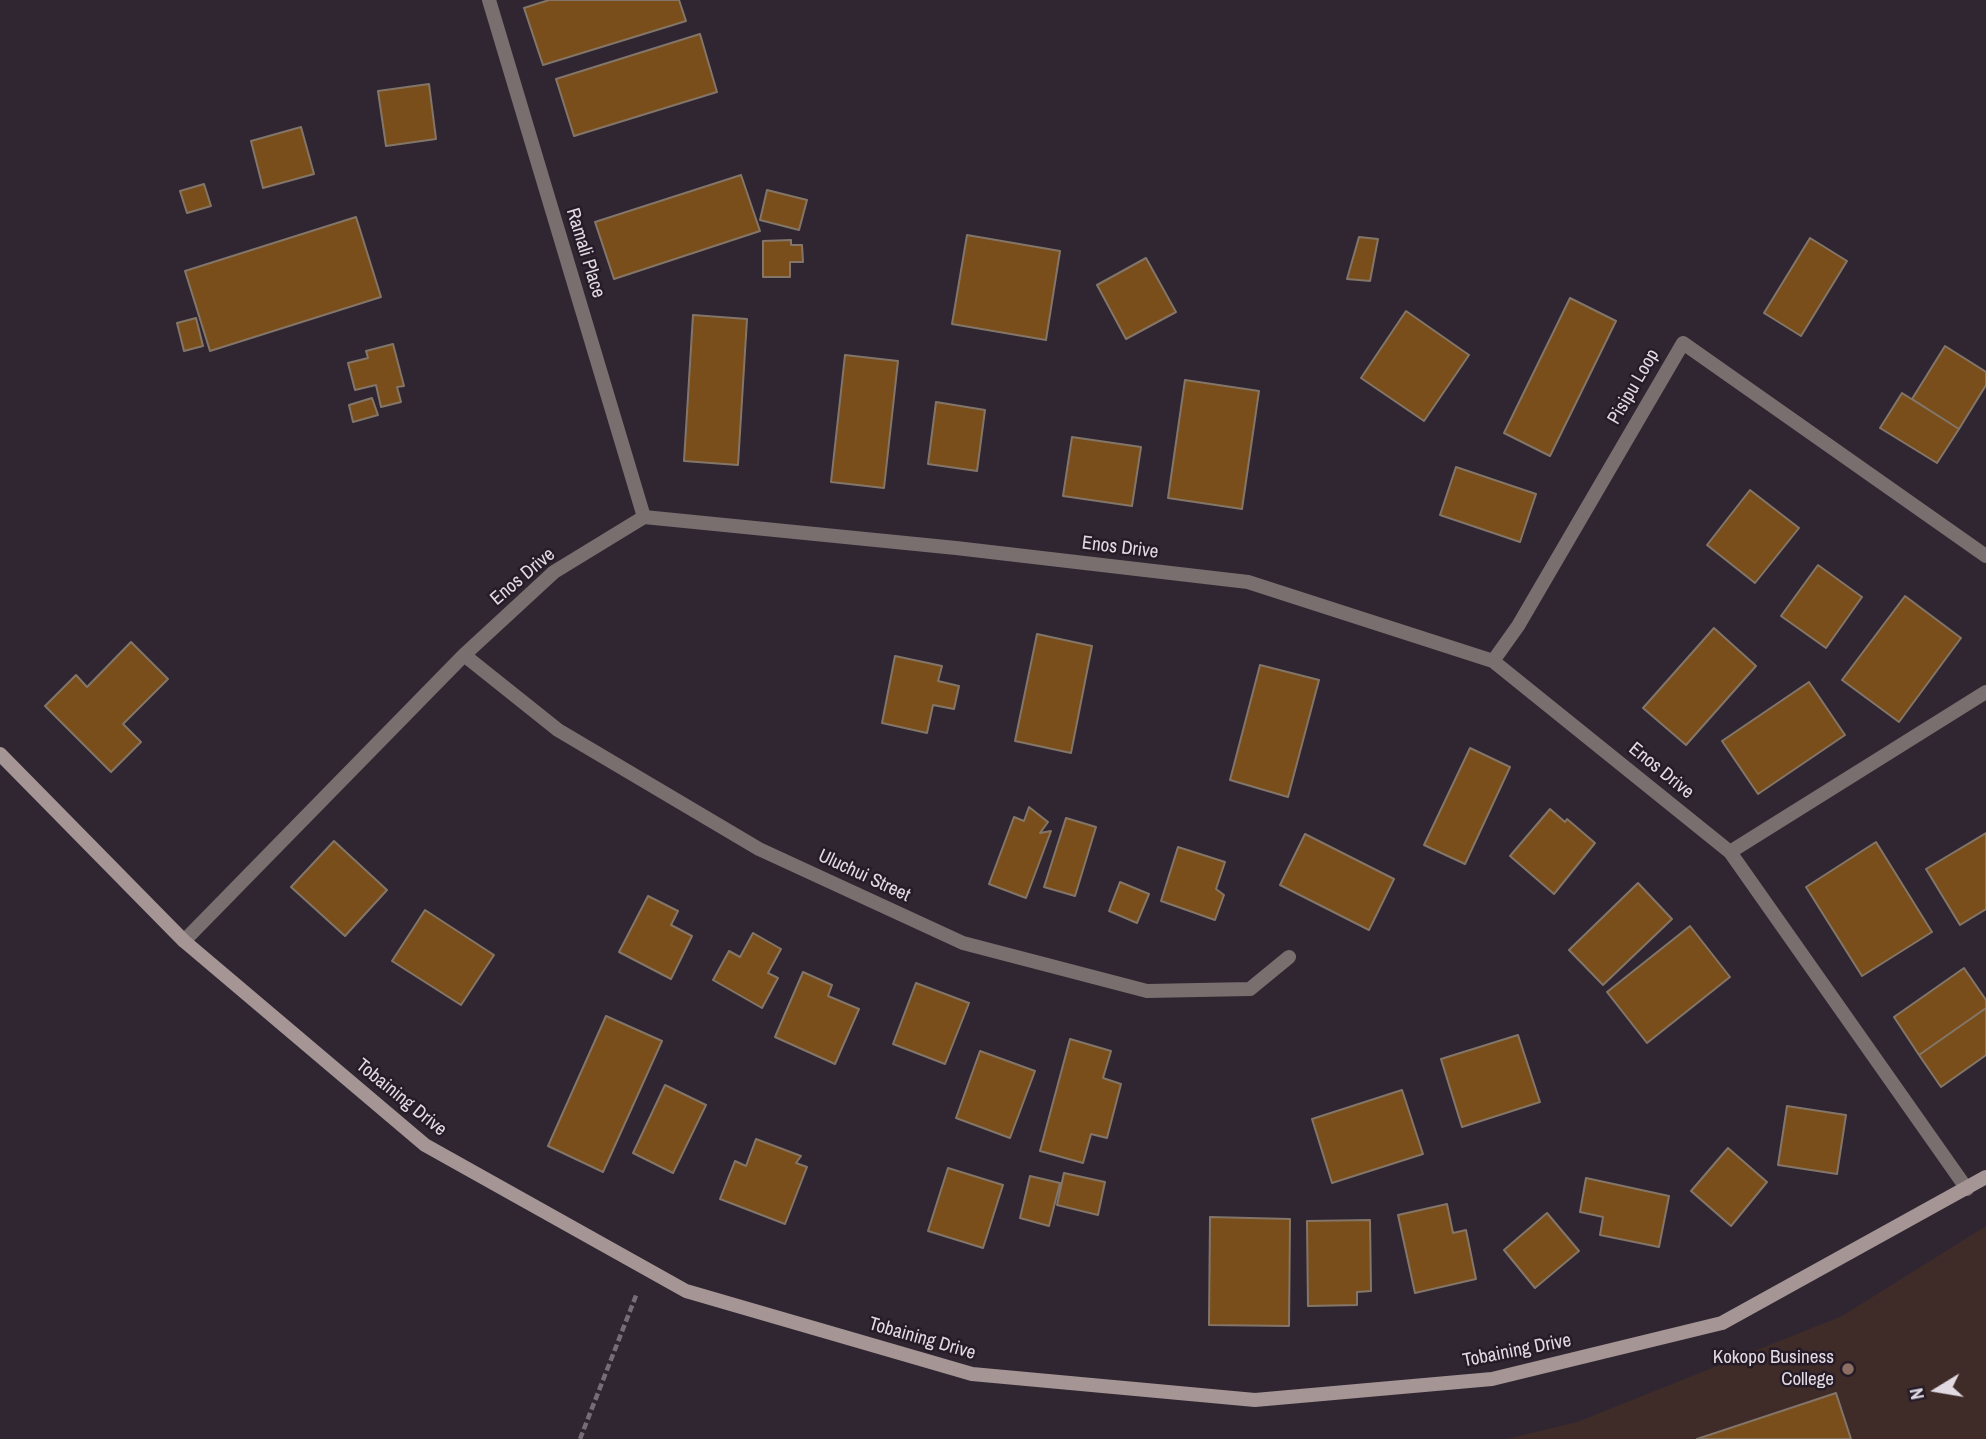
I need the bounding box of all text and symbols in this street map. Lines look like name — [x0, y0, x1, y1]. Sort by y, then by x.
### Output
street label: Ramali Place — [561, 205, 609, 301]
street label: Pisipu Loop — [1603, 345, 1665, 429]
street label: Enos Drive — [1080, 532, 1160, 564]
street label: Enos Drive — [486, 543, 560, 611]
street label: Enos Drive — [1624, 738, 1698, 804]
street label: Uluchui Street — [814, 845, 914, 907]
street label: Tobaining Drive — [351, 1055, 451, 1141]
street label: Tobaining Drive — [866, 1313, 978, 1365]
street label: Tobaining Drive — [1461, 1329, 1573, 1373]
place label: Kokopo Business College — [1713, 1347, 1834, 1391]
north arrow — [1902, 1355, 1972, 1425]
marker: Kokopo Business College — [1840, 1361, 1856, 1377]
text: N — [1903, 1386, 1930, 1402]

